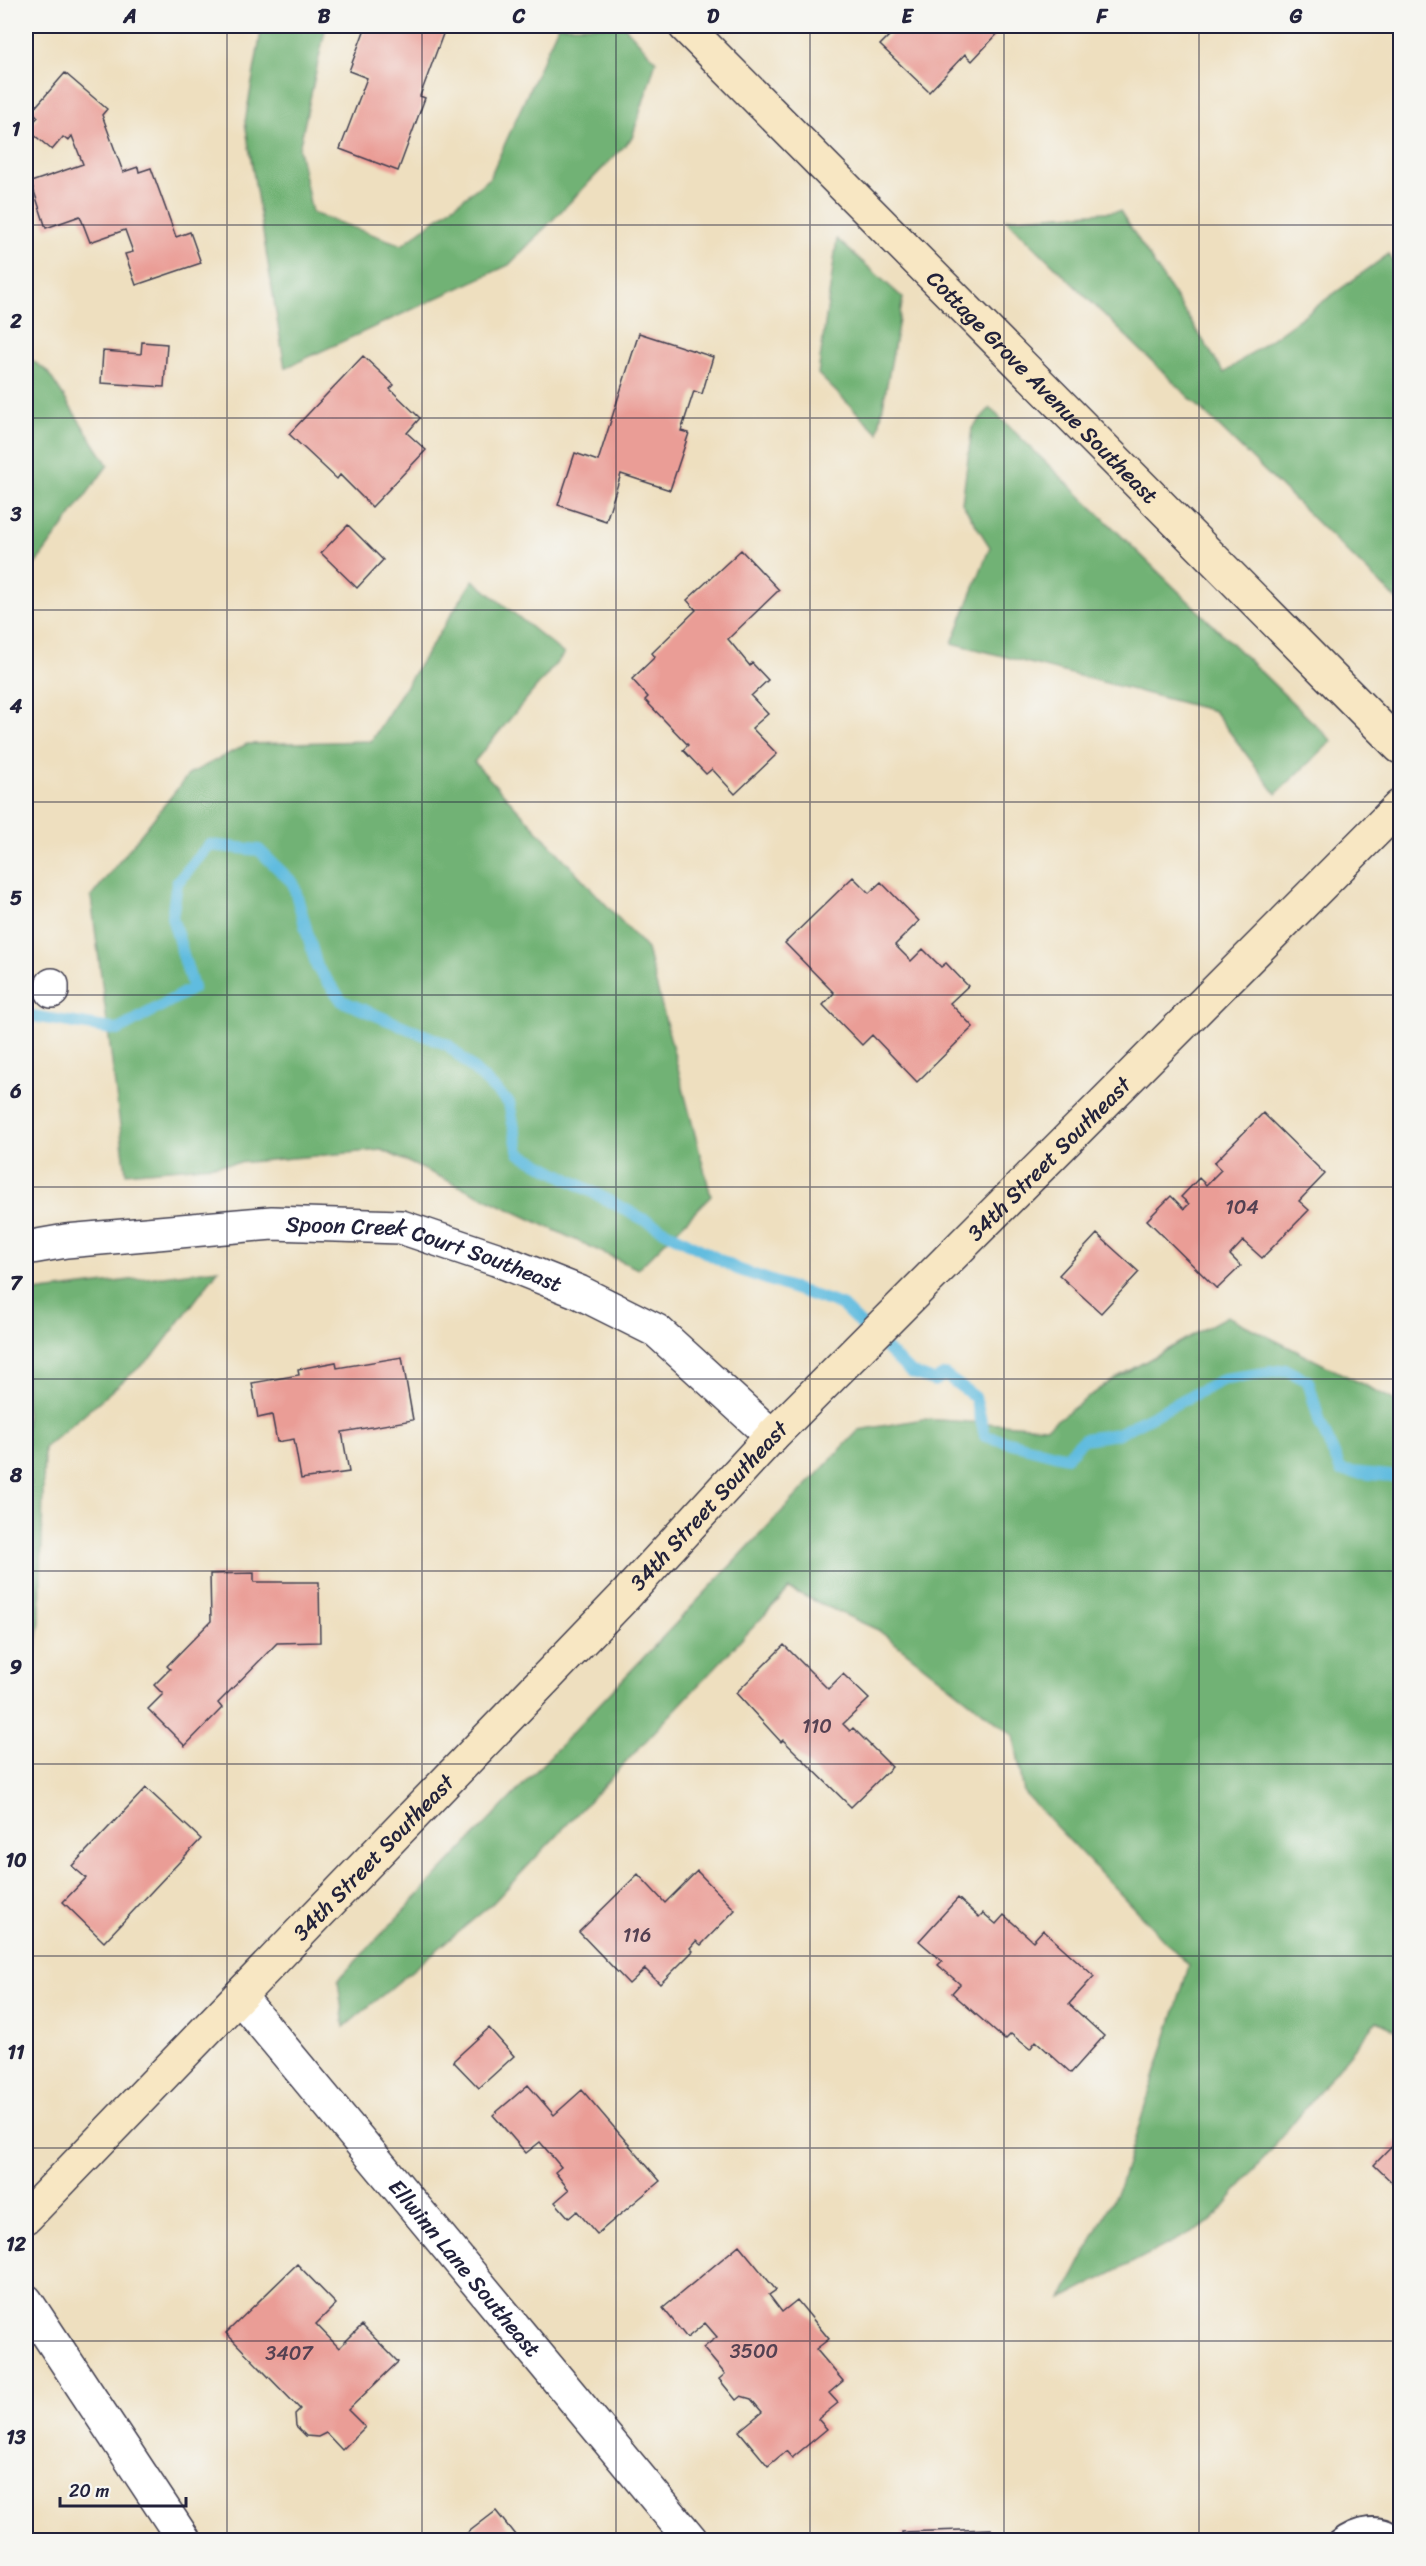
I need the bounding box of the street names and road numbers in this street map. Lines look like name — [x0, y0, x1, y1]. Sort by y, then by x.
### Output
street label: Cottage Grove Avenue Southeast — [917, 260, 1169, 513]
street label: 34th Street Southeast — [957, 1066, 1141, 1250]
street label: Spoon Creek Court Southeast — [285, 1204, 569, 1303]
street label: 34th Street Southeast — [619, 1410, 798, 1600]
street label: 34th Street Southeast — [282, 1763, 465, 1950]
street label: Ellwinn Lane Southeast — [379, 2169, 551, 2366]

